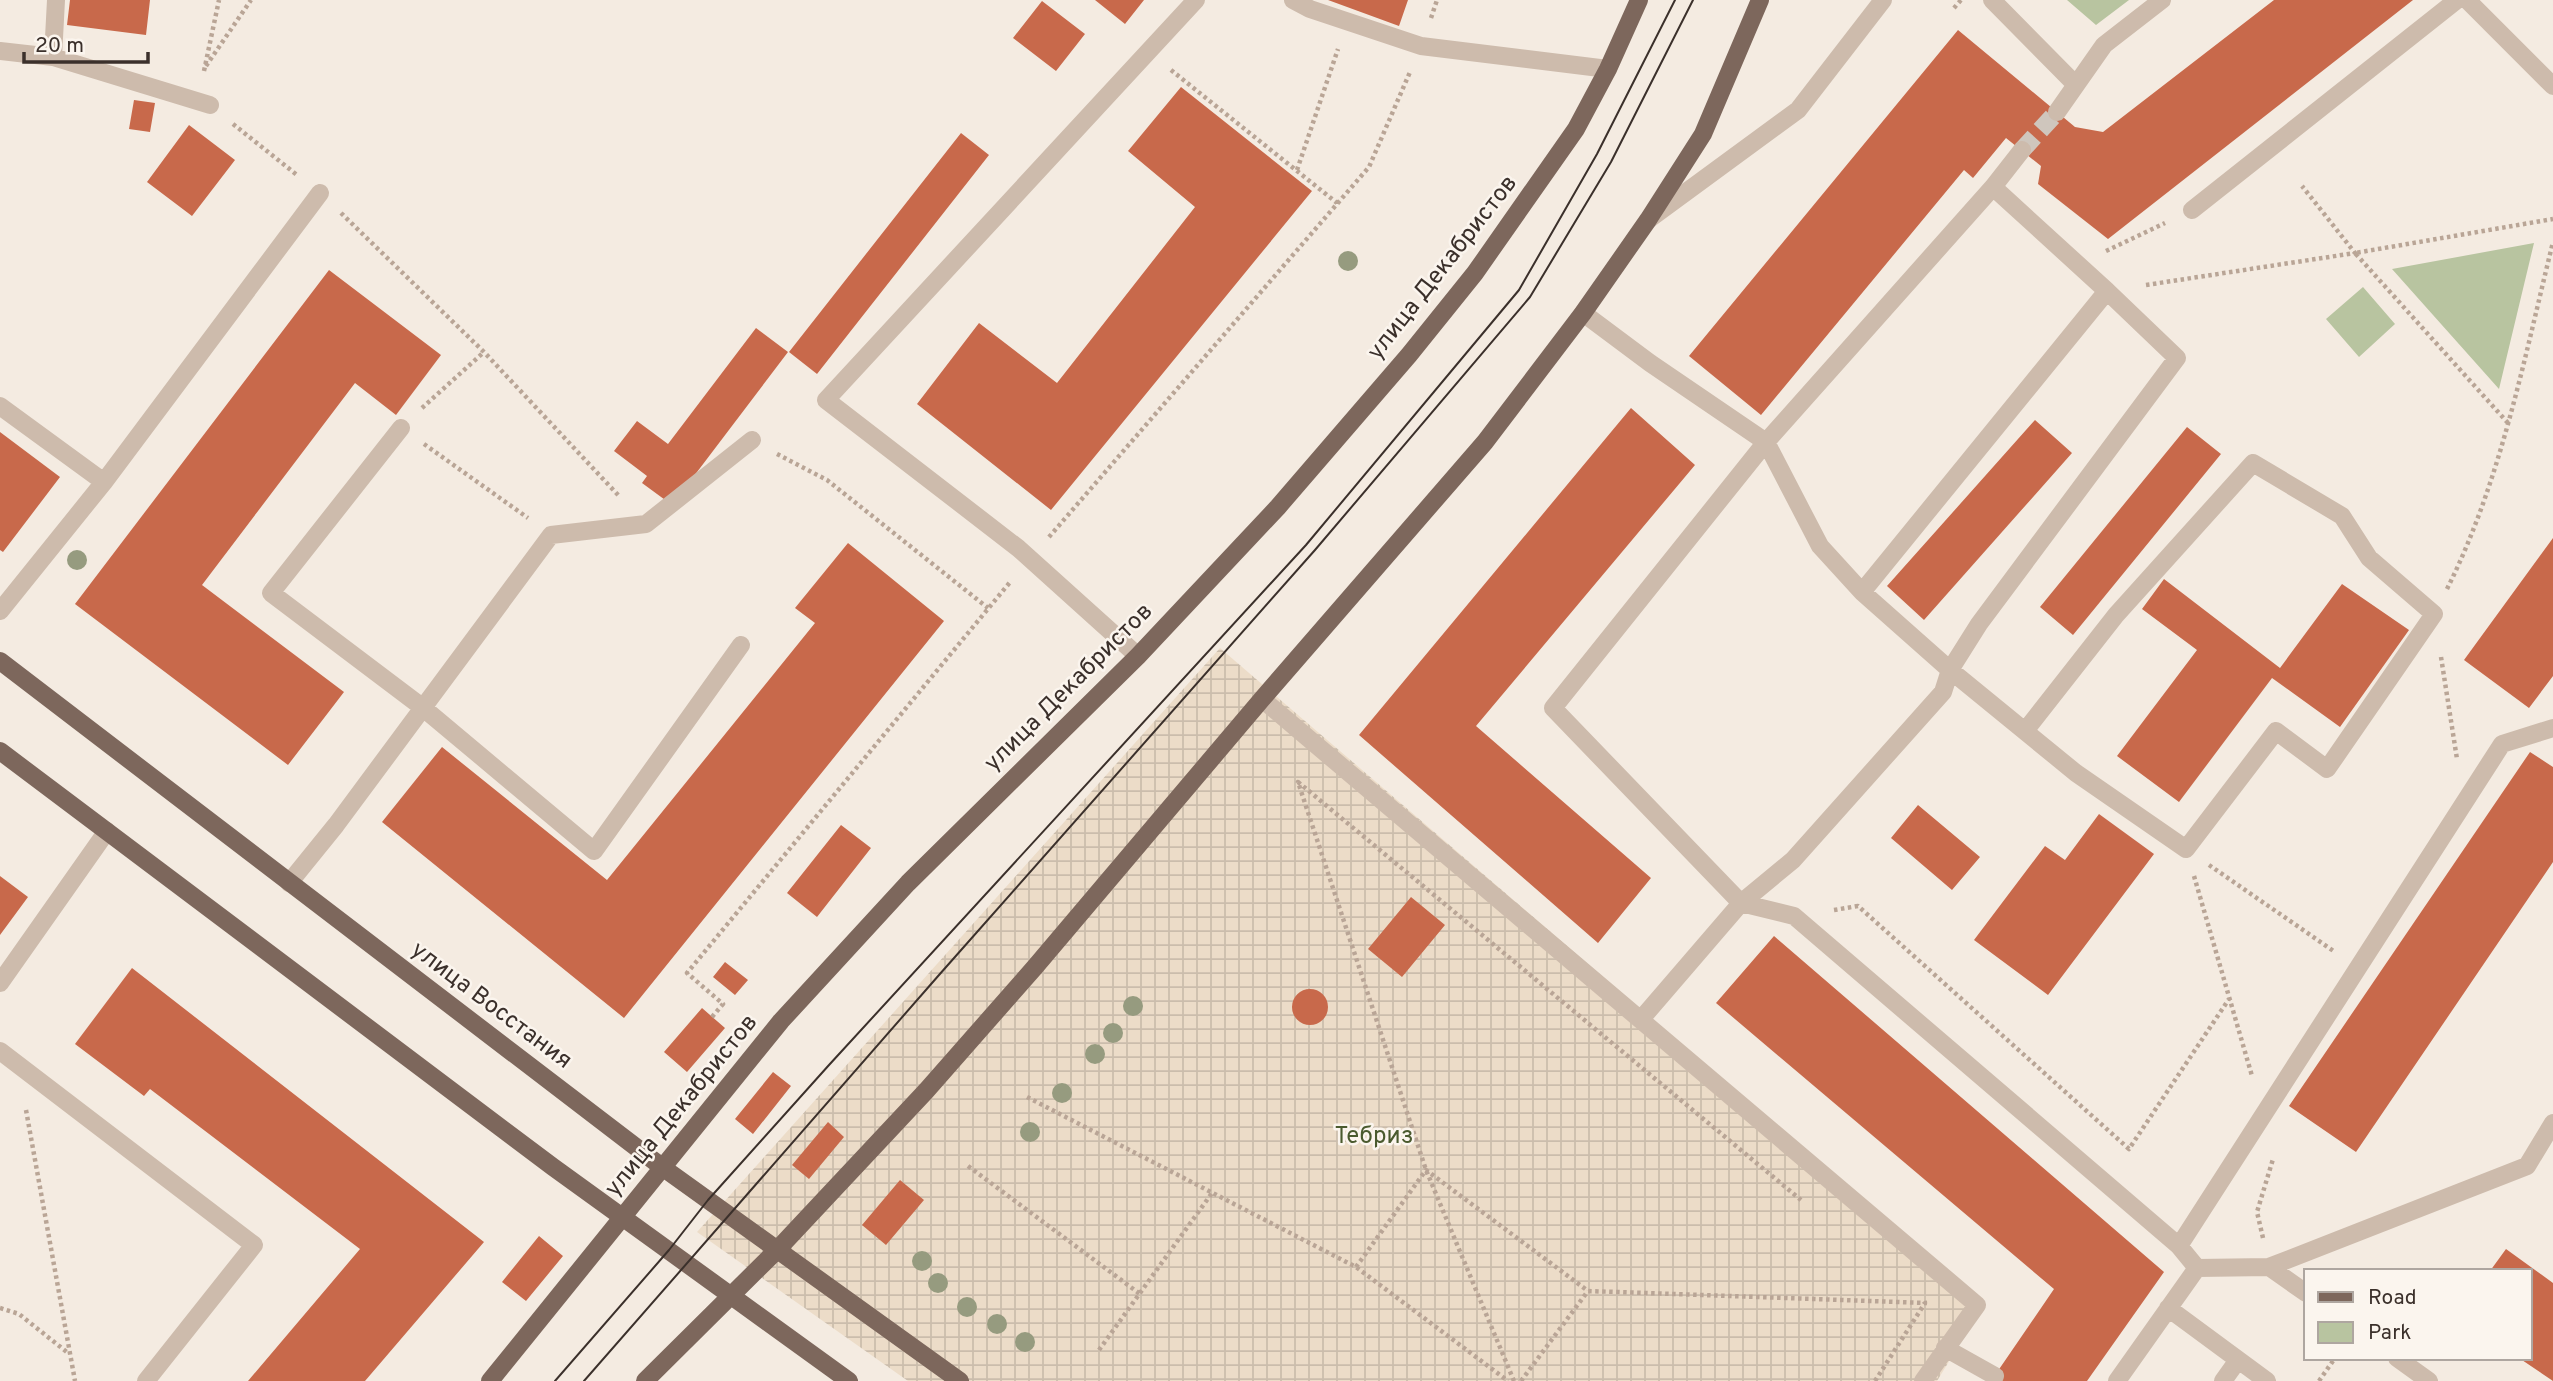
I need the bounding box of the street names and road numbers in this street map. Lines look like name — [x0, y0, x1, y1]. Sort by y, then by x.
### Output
street label: улица Декабристов — [1361, 169, 1525, 367]
street label: улица Декабристов — [978, 597, 1160, 779]
street label: улица Восстания — [404, 936, 578, 1076]
street label: улица Декабристов — [599, 1009, 765, 1203]

